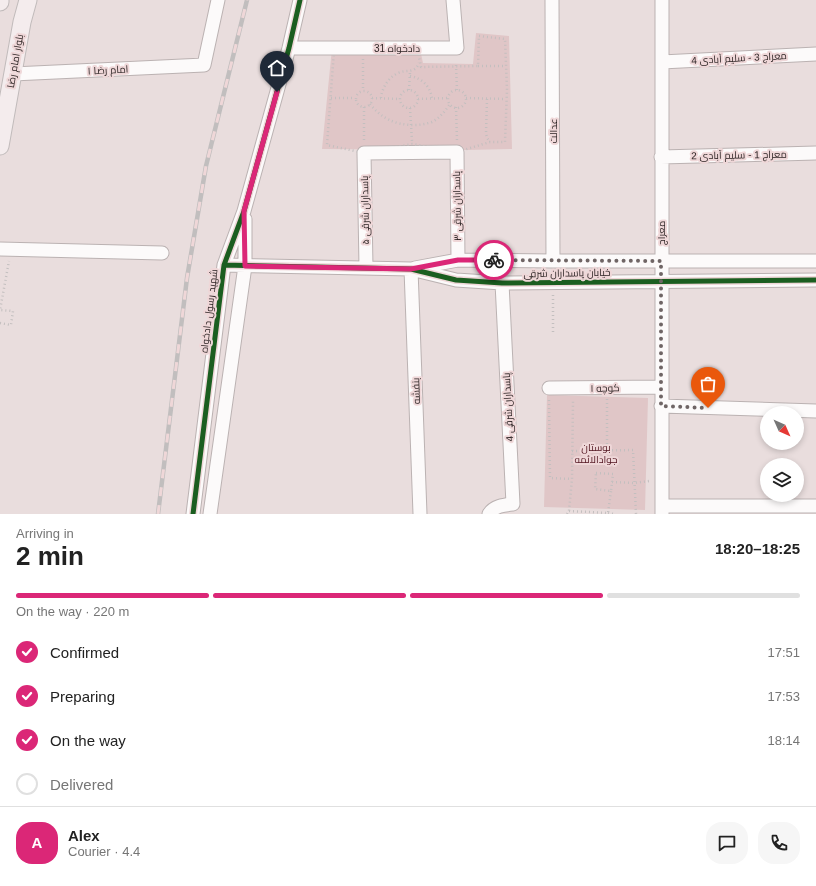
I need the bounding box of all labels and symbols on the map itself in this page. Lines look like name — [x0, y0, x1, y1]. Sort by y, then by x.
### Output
street label: بلوار امام رضا — [5, 33, 27, 89]
street label: دادخواه 31 — [374, 43, 420, 54]
street label: معراج 3 - سلیم آبادی 4 — [691, 50, 787, 68]
pin — [260, 51, 294, 92]
street label: امام رضا ۱ — [87, 63, 129, 79]
street label: عدالت — [548, 118, 559, 143]
street label: معراج 1 - سلیم آبادی 2 — [691, 149, 787, 163]
street label: پاسداران شرقی ۳ — [451, 170, 464, 241]
street label: پاسداران شرقی ۵ — [359, 175, 372, 245]
street label: معراج — [656, 221, 668, 245]
courier — [474, 240, 514, 280]
street label: خیابان پاسداران شرقی — [523, 267, 611, 280]
street label: شهید رسول دادخواه — [198, 269, 221, 354]
pin — [691, 367, 725, 408]
street label: پاسداران شرقی 4 — [501, 372, 516, 442]
street label: بنفشه — [410, 378, 422, 404]
street label: کوچه ۱ — [590, 382, 620, 395]
north arrow — [760, 406, 804, 450]
park label: بوستان جوادالائمه — [574, 442, 618, 465]

